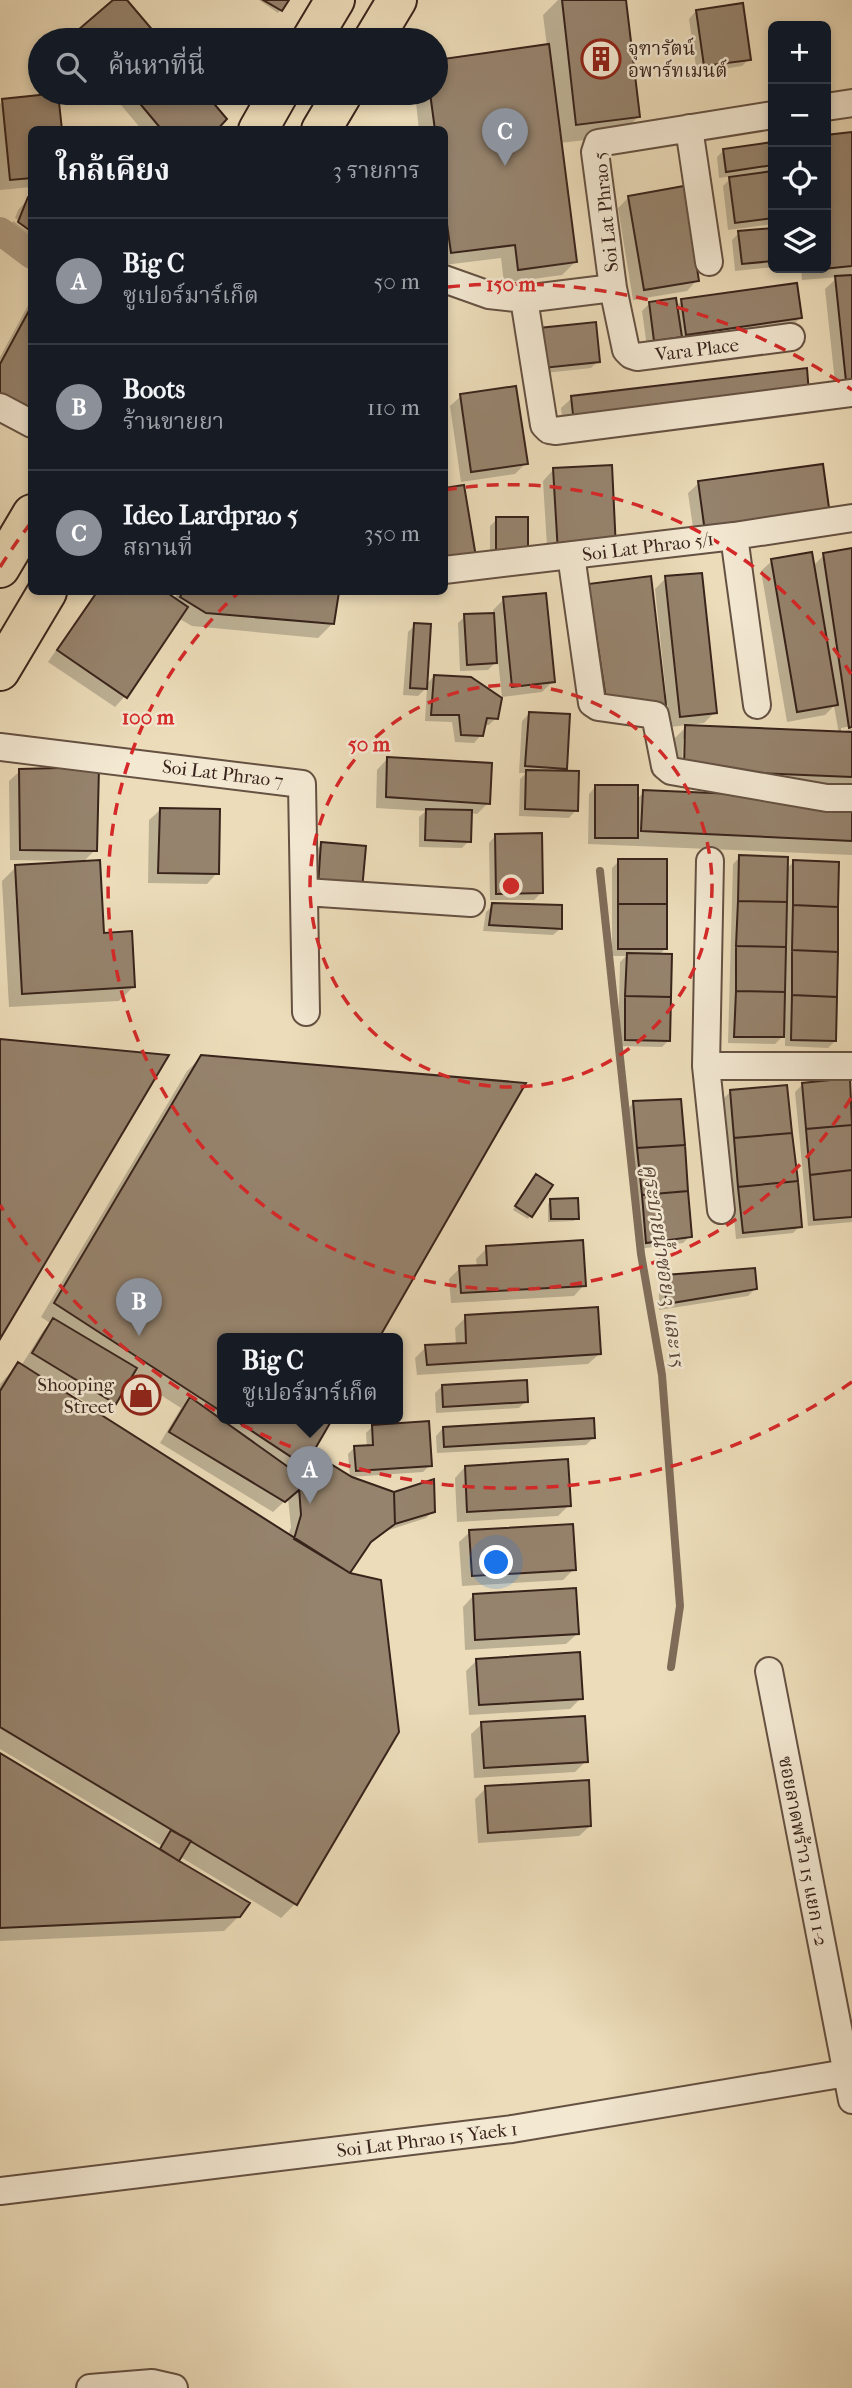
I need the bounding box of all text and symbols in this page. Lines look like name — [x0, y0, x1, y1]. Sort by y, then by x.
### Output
map controls — [768, 21, 831, 273]
button: + — [768, 21, 831, 84]
search box — [28, 28, 448, 105]
place label: จุฑารัตน์ อพาร์ทเมนต์ — [628, 37, 728, 82]
building icon: จุฑารัตน์ อพาร์ทเมนต์ — [580, 38, 622, 80]
icon: search — [52, 48, 90, 86]
text: ค้นหาที่นี่ — [108, 50, 205, 81]
button: − — [768, 84, 831, 147]
pin: C — [482, 108, 528, 166]
button: locate — [768, 147, 831, 210]
street label: Soi Lat Phrao 5 — [589, 151, 623, 273]
text: ใกล้เคียง — [56, 153, 170, 188]
text: 3 รายการ — [332, 157, 420, 184]
button: layers — [768, 210, 831, 273]
text: Big C — [123, 248, 184, 279]
text: A — [72, 268, 86, 295]
text: 50 m — [373, 268, 420, 295]
text: 150 m — [486, 272, 537, 296]
text: ซูเปอร์มาร์เก็ต — [123, 282, 259, 309]
street label: Vara Place — [653, 334, 740, 366]
text: Boots — [123, 374, 185, 405]
text: B — [72, 394, 86, 421]
text: 110 m — [367, 394, 420, 421]
text: ร้านขายยา — [123, 408, 224, 435]
text: Ideo Lardprao 5 — [123, 500, 298, 531]
text: C — [71, 520, 87, 547]
text: 350 m — [364, 520, 420, 547]
street label: Soi Lat Phrao 5/1 — [581, 528, 715, 566]
text: สถานที่ — [123, 534, 193, 561]
text: 100 m — [122, 705, 175, 729]
text: 50 m — [348, 732, 391, 756]
street label: Soi Lat Phrao 7 — [161, 756, 285, 792]
centre of rings — [499, 874, 523, 898]
water label: คูระบายน้ำซอย 3 และ 15 — [636, 1162, 694, 1370]
pin: B — [116, 1278, 162, 1336]
popup — [217, 1333, 403, 1424]
text: Big C — [242, 1345, 304, 1376]
place label: Shooping Street — [37, 1374, 115, 1418]
shop icon: Shooping Street — [120, 1374, 162, 1416]
text: ซูเปอร์มาร์เก็ต — [242, 1379, 378, 1406]
pin: A — [287, 1446, 333, 1504]
your location — [479, 1545, 513, 1579]
street label: ซอยลาดพร้าว 15 แยก 1-2 — [774, 1754, 832, 1948]
street label: Soi Lat Phrao 15 Yaek 1 — [335, 2118, 519, 2162]

